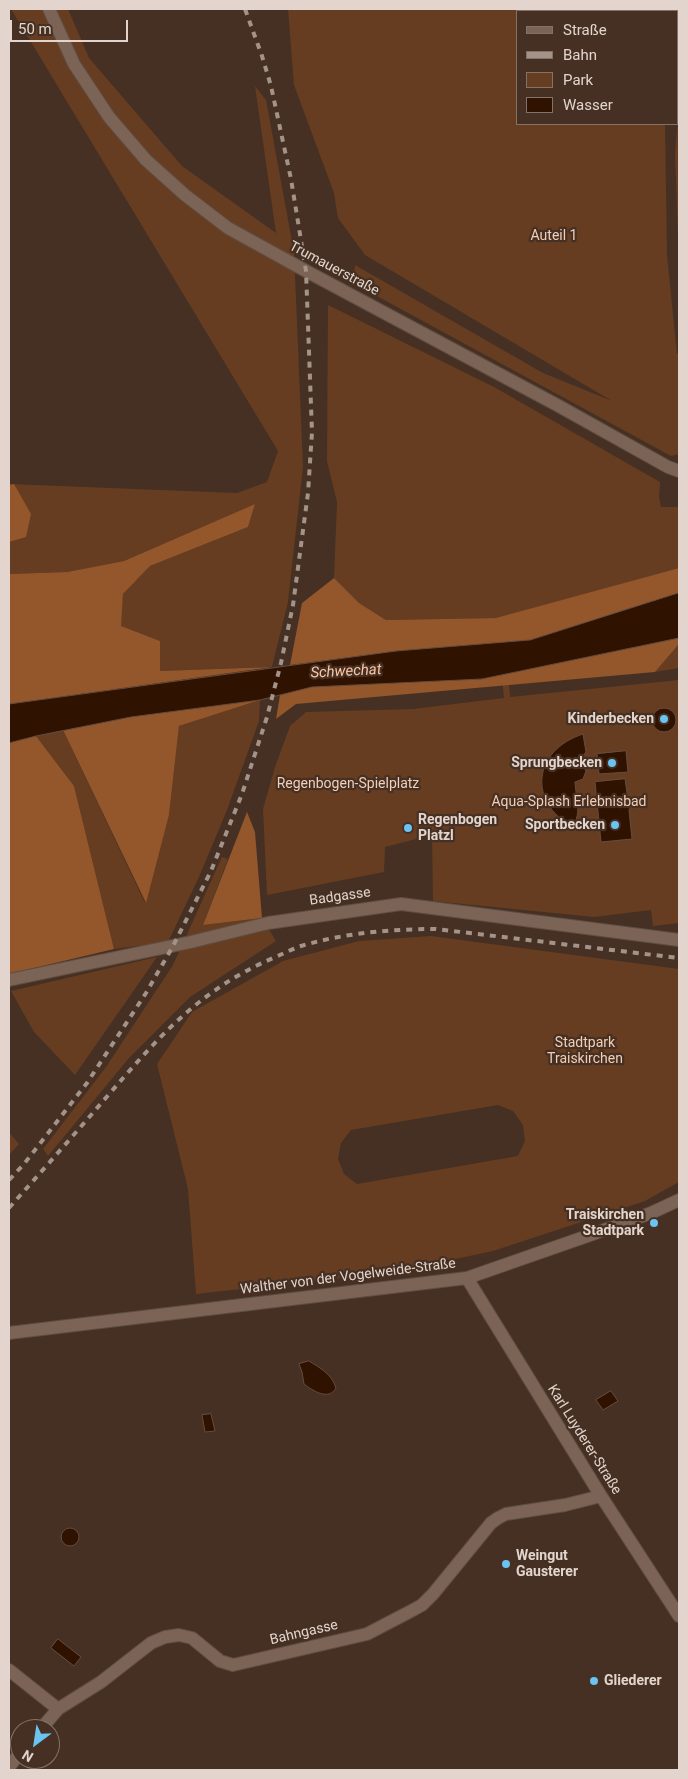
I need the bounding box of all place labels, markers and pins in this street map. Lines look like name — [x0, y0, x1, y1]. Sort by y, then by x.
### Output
place label: Kinderbecken — [567, 711, 654, 727]
marker: Kinderbecken — [658, 713, 670, 725]
place label: Sprungbecken — [511, 755, 602, 771]
marker: Sprungbecken — [606, 757, 618, 769]
place label: Regenbogen Platzl — [418, 812, 497, 844]
place label: Sportbecken — [525, 817, 605, 833]
marker: Sportbecken — [609, 819, 621, 831]
marker: Regenbogen Platzl — [402, 822, 414, 834]
place label: Traiskirchen Stadtpark — [566, 1207, 644, 1240]
marker: Traiskirchen Stadtpark — [648, 1217, 660, 1229]
place label: Weingut Gausterer — [516, 1548, 578, 1580]
marker: Weingut Gausterer — [500, 1558, 512, 1570]
place label: Gliederer — [604, 1673, 662, 1689]
marker: Gliederer — [588, 1675, 600, 1687]

